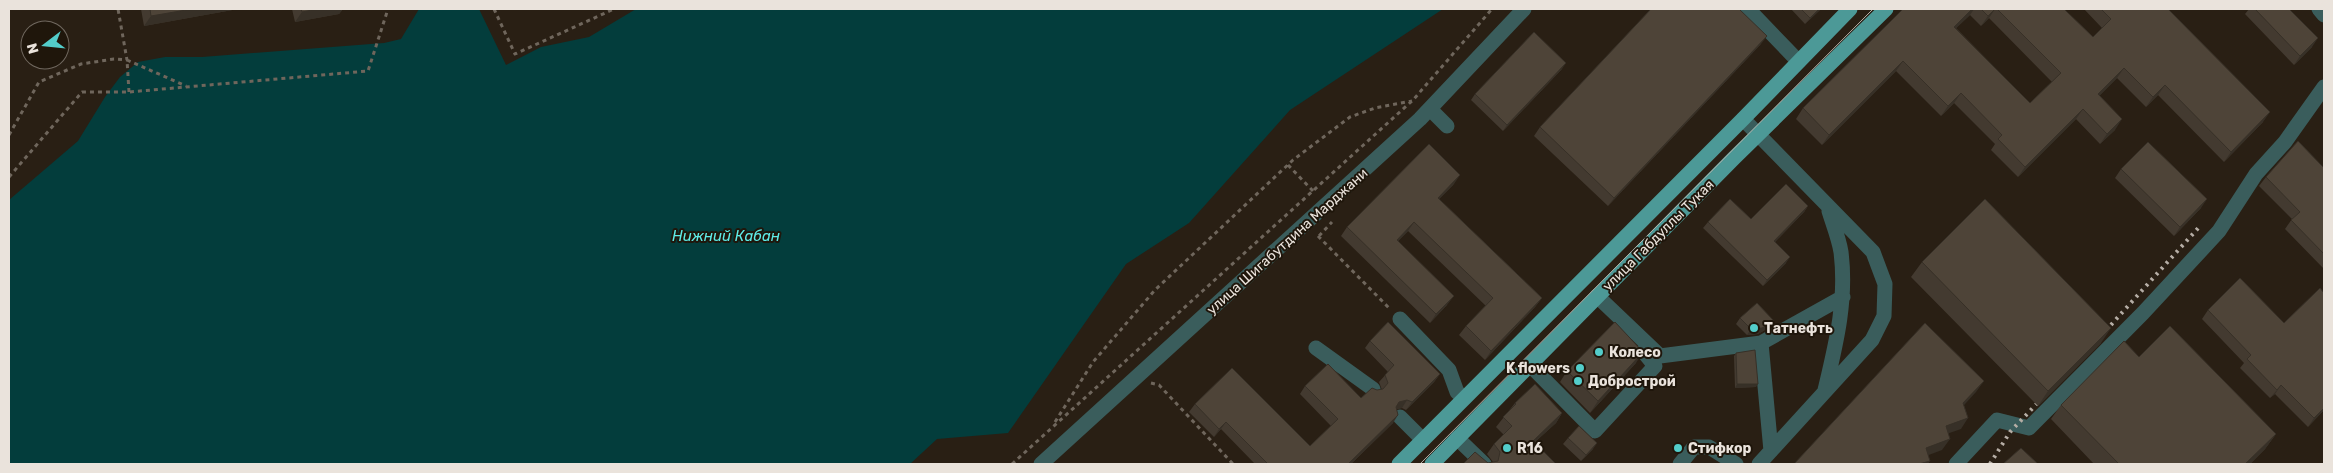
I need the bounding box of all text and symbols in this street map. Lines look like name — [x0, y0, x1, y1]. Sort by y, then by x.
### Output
north arrow — [20, 20, 70, 70]
text: N — [23, 41, 43, 56]
street label: улица Шигабутдина Марджани — [1203, 165, 1371, 318]
street label: улица Габдуллы Тукая — [1599, 176, 1718, 295]
water label: Нижний Кабан — [672, 227, 780, 245]
place label: Татнефть — [1764, 320, 1833, 337]
marker: Татнефть — [1748, 322, 1760, 334]
place label: Колесо — [1609, 344, 1661, 361]
marker: Колесо — [1593, 346, 1605, 358]
place label: K flowers — [1506, 360, 1570, 377]
marker: K flowers — [1574, 362, 1586, 374]
place label: Добрострой — [1588, 373, 1676, 390]
marker: Добрострой — [1572, 375, 1584, 387]
place label: R16 — [1517, 440, 1543, 457]
place label: Стифкор — [1688, 440, 1751, 457]
marker: R16 — [1501, 442, 1513, 454]
marker: Стифкор — [1672, 442, 1684, 454]

